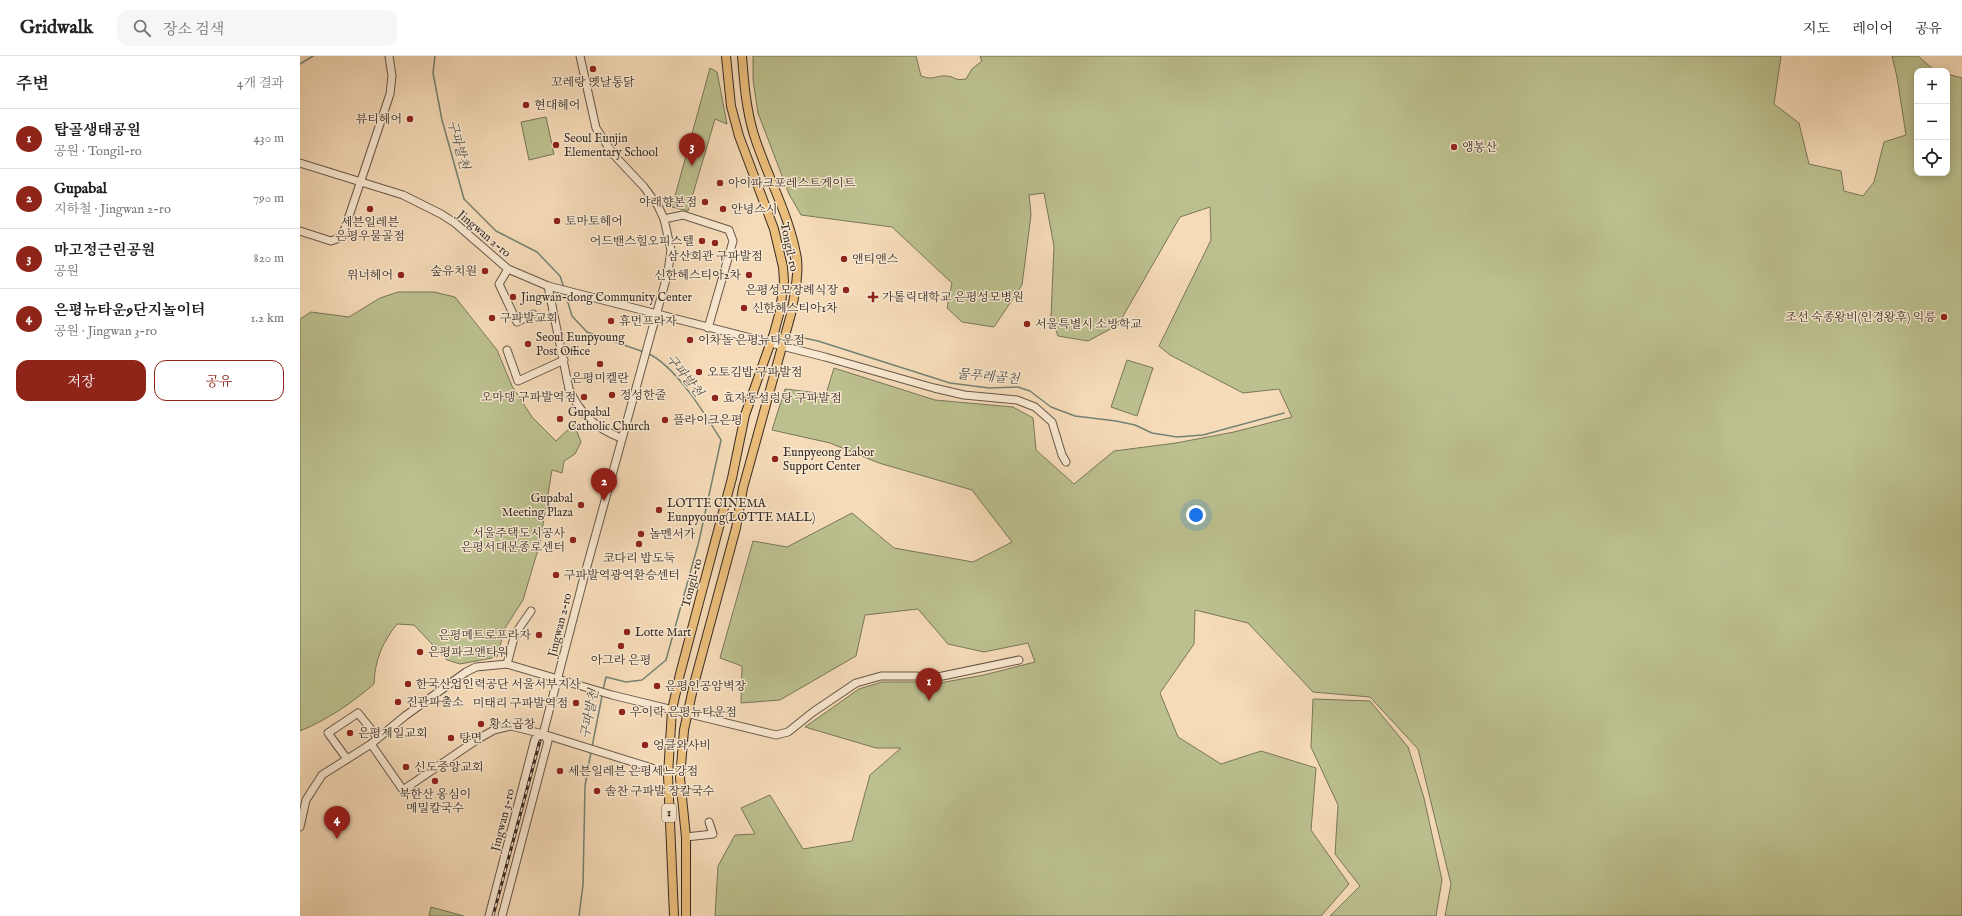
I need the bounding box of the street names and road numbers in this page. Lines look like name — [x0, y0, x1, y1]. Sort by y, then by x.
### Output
street label: Jingwan 2-ro — [452, 206, 514, 262]
street label: Tongil-ro — [776, 221, 802, 273]
street label: Tongil-ro — [678, 556, 706, 609]
street label: Jingwan 2-ro — [544, 591, 576, 661]
street label: Jingwan 3-ro — [487, 787, 519, 855]
road number: 1 — [662, 804, 676, 822]

